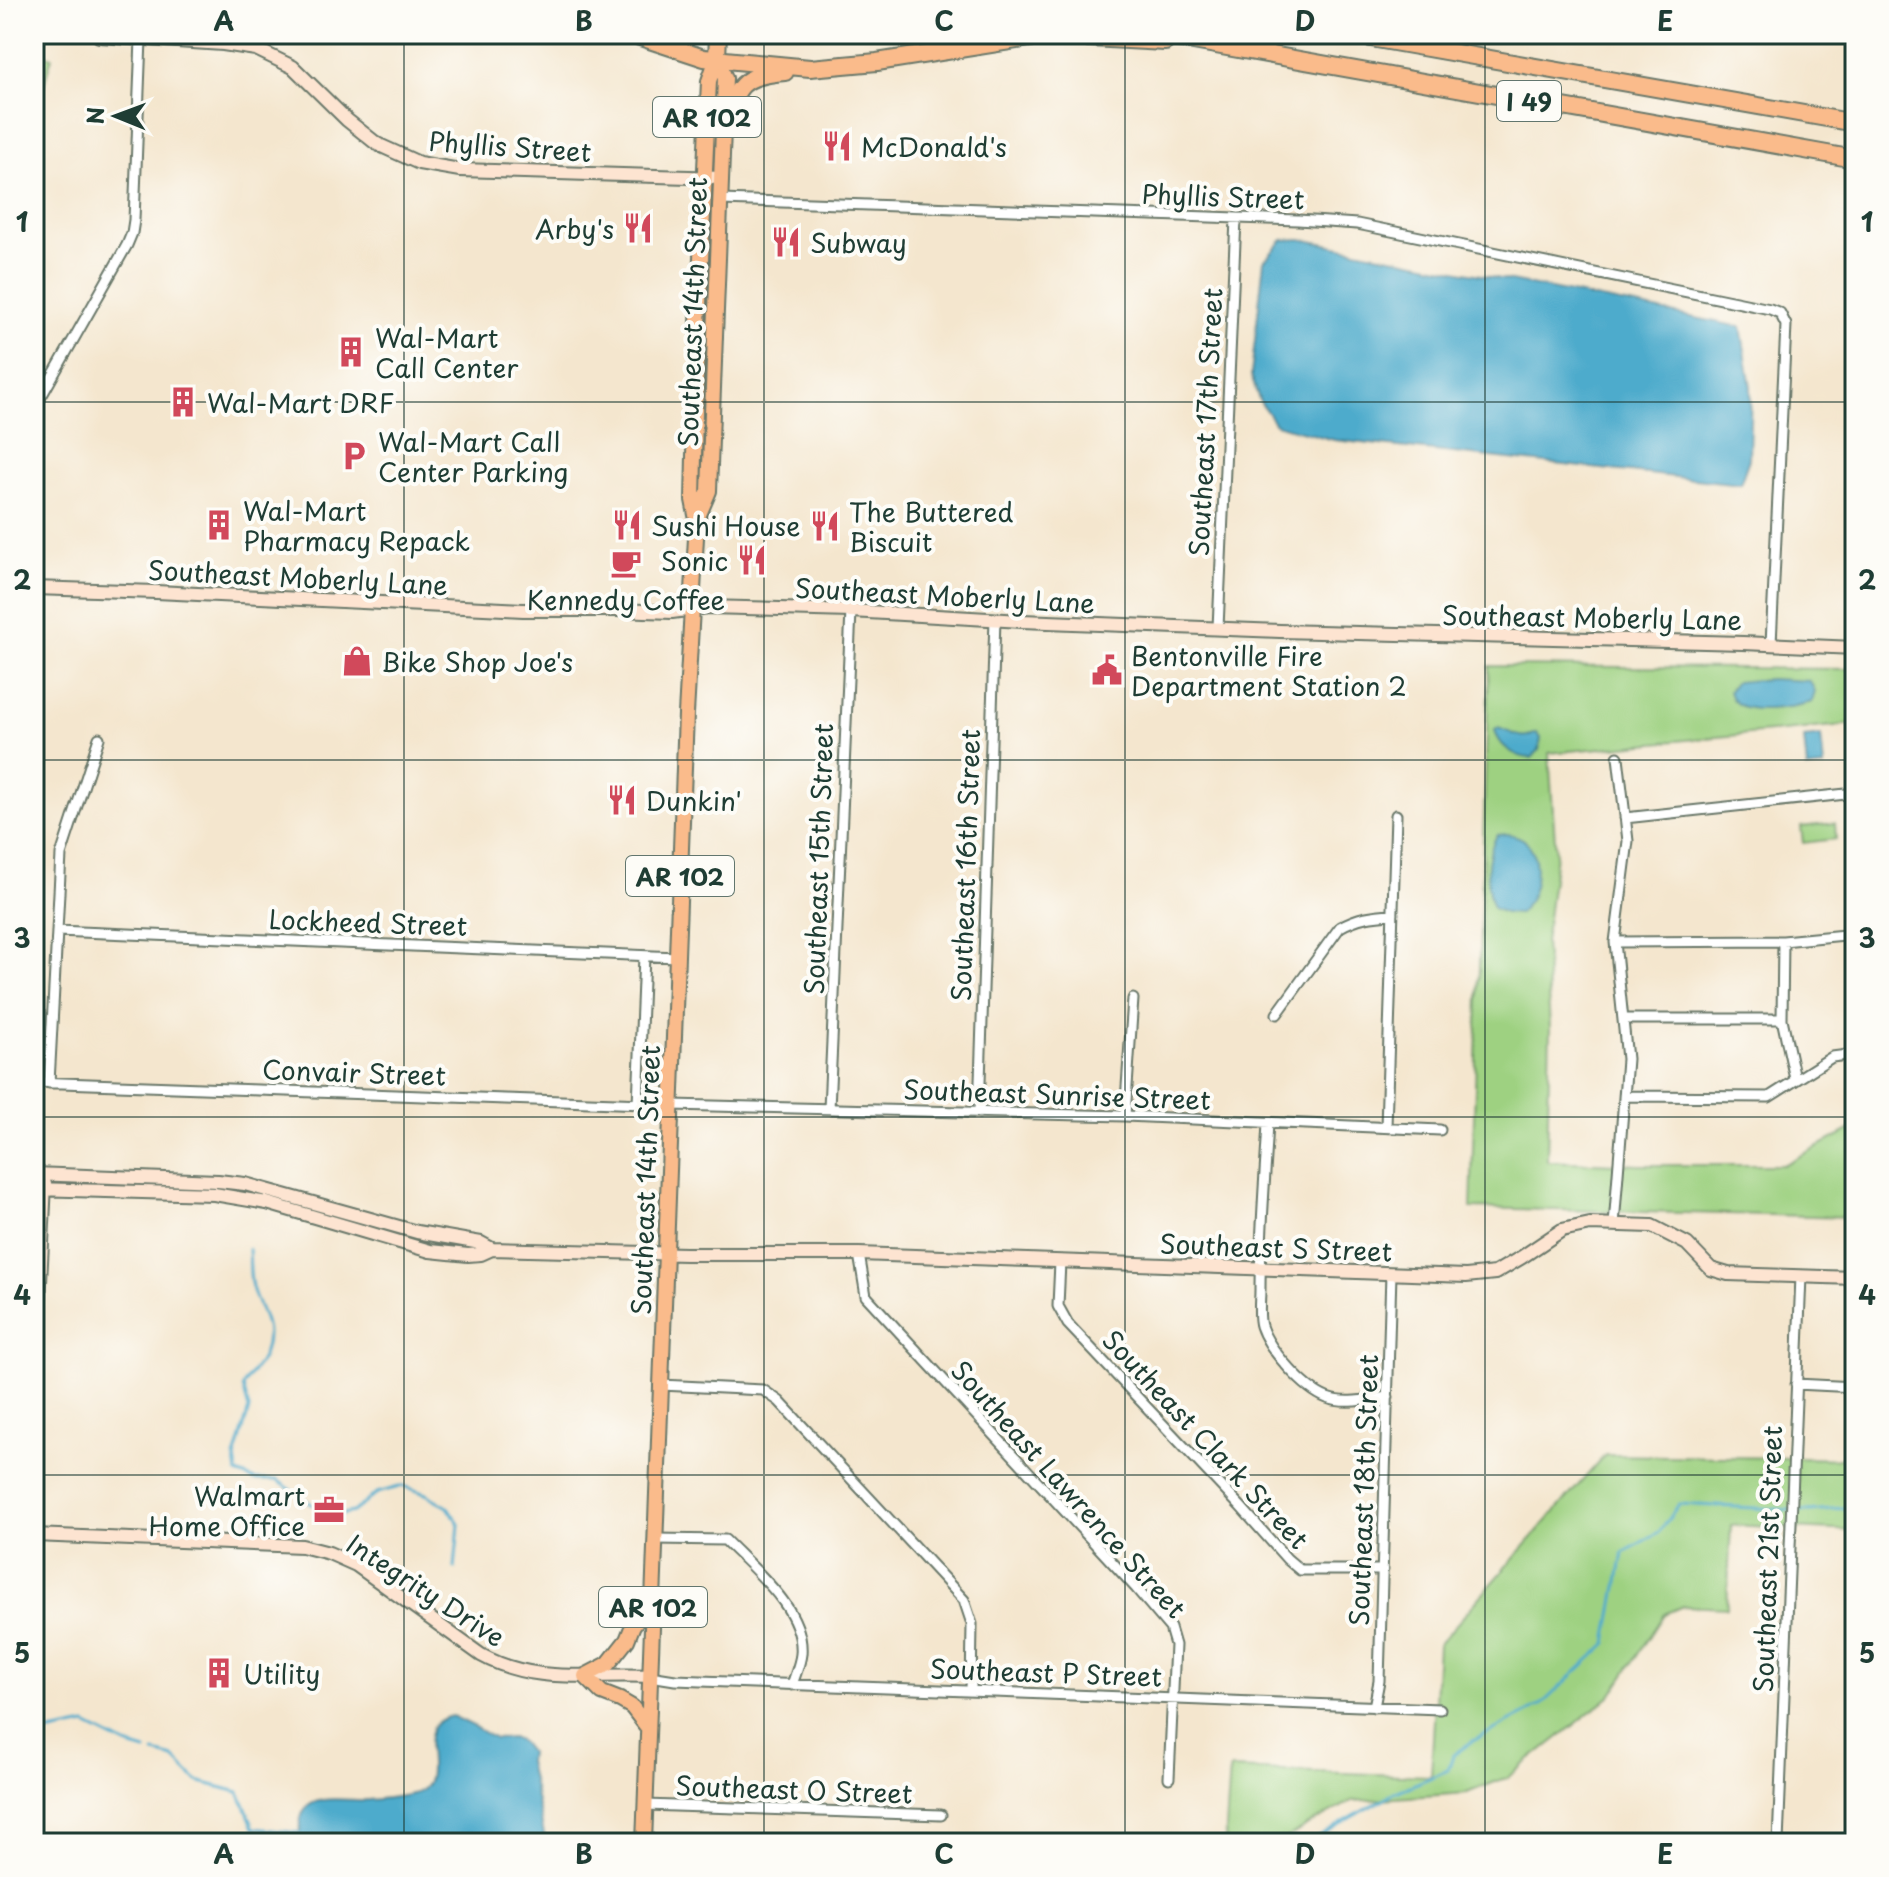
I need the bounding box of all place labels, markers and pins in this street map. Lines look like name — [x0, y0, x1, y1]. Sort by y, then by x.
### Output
place label: McDonald's — [861, 127, 1007, 166]
restaurant icon: McDonald's — [820, 129, 854, 163]
place label: Arby's — [535, 209, 614, 248]
restaurant icon: Arby's — [621, 211, 655, 245]
place label: Subway — [810, 223, 907, 262]
restaurant icon: Subway — [769, 225, 803, 259]
place label: Wal-Mart Call Center — [375, 318, 519, 387]
building icon: Wal-Mart Call Center — [334, 335, 368, 369]
place label: Wal-Mart DRF — [207, 383, 394, 422]
building icon: Wal-Mart DRF — [166, 385, 200, 419]
place label: Wal-Mart Call Center Parking — [378, 422, 569, 491]
parking icon: Wal-Mart Call Center Parking — [337, 439, 371, 473]
place label: Wal-Mart Pharmacy Repack — [243, 491, 470, 560]
place label: The Buttered Biscuit — [849, 492, 1013, 561]
place label: Sushi House — [651, 506, 800, 545]
building icon: Wal-Mart Pharmacy Repack — [202, 508, 236, 542]
restaurant icon: Sushi House — [610, 508, 644, 542]
restaurant icon: The Buttered Biscuit — [808, 509, 842, 543]
place label: Sonic — [661, 541, 728, 580]
restaurant icon: Sonic — [735, 543, 769, 577]
cafe icon: Kennedy Coffee — [609, 546, 643, 580]
place label: Kennedy Coffee — [527, 580, 725, 619]
place label: Bentonville Fire Department Station 2 — [1131, 636, 1407, 705]
place label: Bike Shop Joe's — [381, 642, 573, 681]
shop icon: Bike Shop Joe's — [340, 644, 374, 678]
public building icon: Bentonville Fire Department Station 2 — [1090, 653, 1124, 687]
place label: Dunkin' — [646, 781, 742, 820]
restaurant icon: Dunkin' — [605, 783, 639, 817]
place label: Walmart Home Office — [149, 1476, 305, 1545]
office icon: Walmart Home Office — [312, 1493, 346, 1527]
place label: Utility — [243, 1654, 320, 1693]
building icon: Utility — [202, 1656, 236, 1690]

